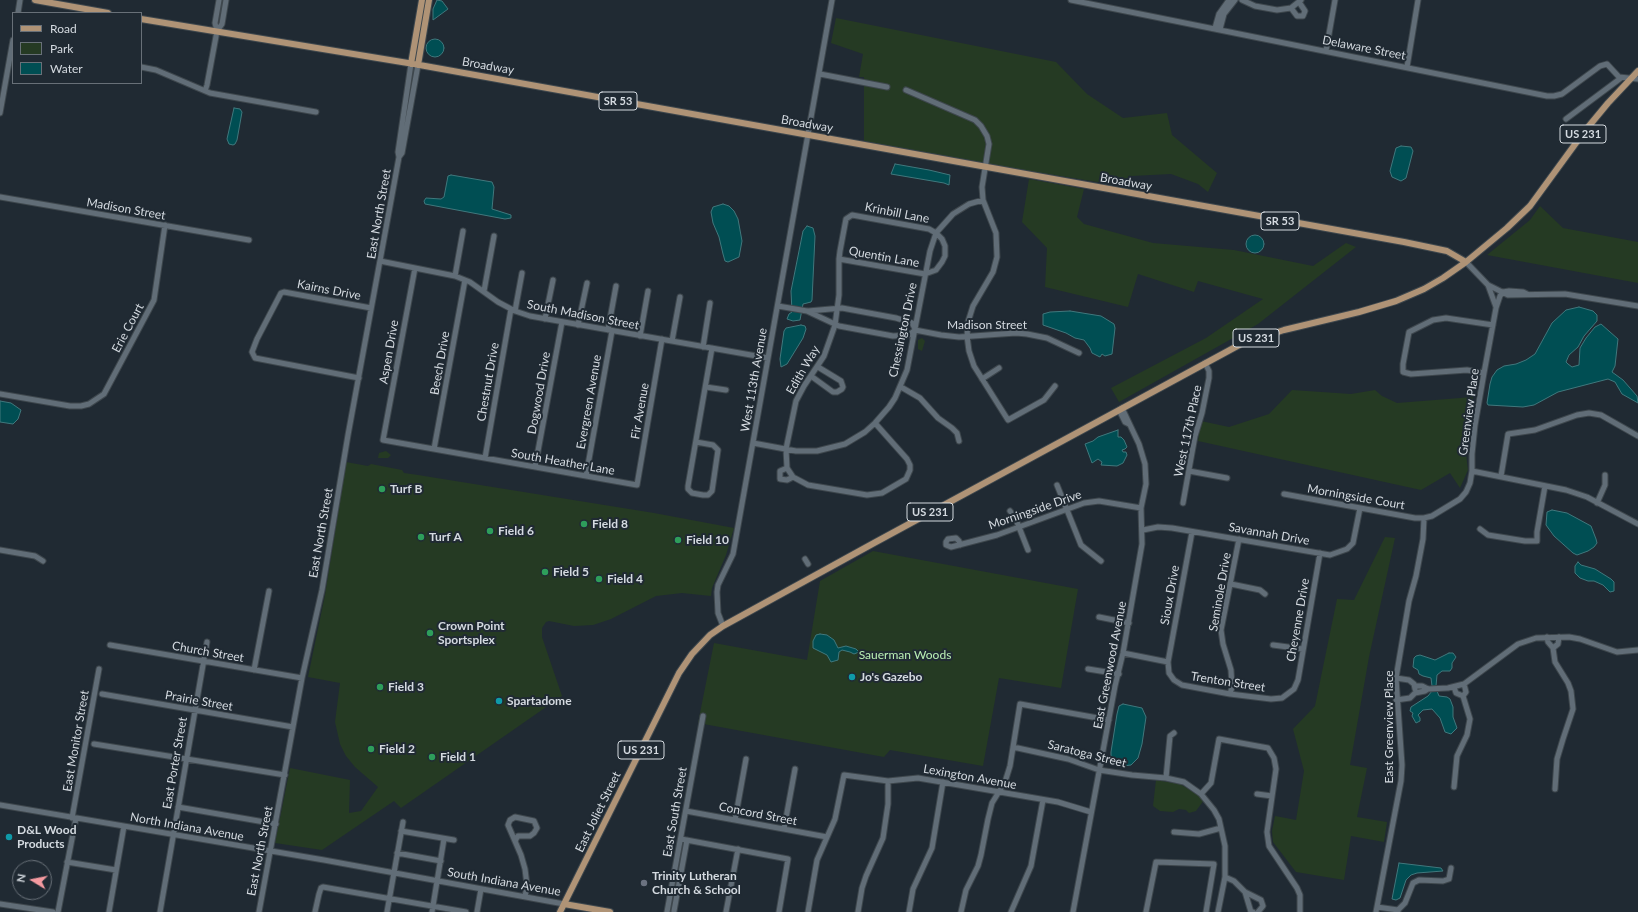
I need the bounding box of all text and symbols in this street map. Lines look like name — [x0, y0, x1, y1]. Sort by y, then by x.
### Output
legend — [12, 12, 142, 84]
text: Road — [50, 21, 77, 36]
street label: Delaware Street — [1321, 33, 1407, 63]
text: Park — [50, 41, 73, 56]
street label: Broadway — [461, 54, 515, 78]
text: Water — [50, 61, 83, 76]
road number: SR 53 — [599, 92, 637, 110]
street label: Broadway — [780, 112, 834, 136]
road number: US 231 — [1560, 125, 1606, 143]
street label: East North Street — [364, 168, 394, 260]
street label: Broadway — [1099, 170, 1153, 194]
street label: Madison Street — [85, 195, 167, 223]
street label: Krinbill Lane — [864, 200, 930, 226]
road number: SR 53 — [1261, 212, 1299, 230]
street label: Quentin Lane — [848, 244, 920, 270]
street label: Kairns Drive — [296, 277, 362, 303]
street label: Chessington Drive — [886, 281, 920, 379]
street label: South Madison Street — [526, 297, 640, 333]
street label: Erie Court — [109, 301, 147, 355]
street label: Madison Street — [947, 318, 1027, 332]
street label: Aspen Drive — [376, 319, 402, 385]
street label: West 113th Avenue — [738, 327, 770, 433]
road number: US 231 — [1233, 329, 1279, 347]
street label: Beech Drive — [427, 330, 453, 396]
street label: Chestnut Drive — [474, 341, 502, 423]
street label: Edith Way — [783, 343, 823, 397]
street label: Dogwood Drive — [525, 351, 553, 435]
street label: Evergreen Avenue — [574, 354, 604, 450]
street label: Greenview Place — [1456, 368, 1482, 456]
street label: Fir Avenue — [628, 382, 652, 440]
street label: West 117th Place — [1171, 384, 1205, 478]
street label: South Heather Lane — [510, 446, 616, 478]
street label: Morningside Court — [1306, 481, 1406, 513]
place label: Turf B — [390, 482, 422, 496]
marker: Turf B — [377, 484, 387, 494]
street label: East North Street — [306, 487, 336, 579]
street label: Morningside Drive — [987, 487, 1083, 533]
road number: US 231 — [907, 503, 953, 521]
place label: Field 8 — [592, 517, 628, 531]
marker: Field 8 — [579, 519, 589, 529]
street label: Savannah Drive — [1227, 520, 1311, 548]
place label: Field 6 — [498, 524, 534, 538]
marker: Field 6 — [485, 526, 495, 536]
place label: Turf A — [429, 530, 462, 544]
marker: Turf A — [416, 532, 426, 542]
place label: Field 10 — [686, 533, 729, 547]
marker: Field 10 — [673, 535, 683, 545]
street label: Seminole Drive — [1206, 551, 1234, 633]
street label: Sioux Drive — [1158, 564, 1182, 626]
place label: Field 5 — [553, 565, 589, 579]
marker: Field 5 — [540, 567, 550, 577]
place label: Field 4 — [607, 572, 643, 586]
marker: Field 4 — [594, 574, 604, 584]
street label: Cheyenne Drive — [1284, 577, 1312, 663]
street label: East Greenwood Avenue — [1091, 600, 1129, 730]
place label: Crown Point Sportsplex — [438, 619, 505, 647]
marker: Crown Point Sportsplex — [425, 628, 435, 638]
street label: Church Street — [171, 639, 245, 665]
park label: Sauerman Woods — [859, 648, 951, 662]
street label: Trenton Street — [1190, 669, 1266, 695]
place label: Jo's Gazebo — [860, 670, 922, 684]
street label: East Greenview Place — [1382, 670, 1396, 784]
marker: Jo's Gazebo — [847, 672, 857, 682]
place label: Field 3 — [388, 680, 424, 694]
marker: Field 3 — [375, 682, 385, 692]
street label: Prairie Street — [164, 688, 234, 714]
street label: East Monitor Street — [60, 689, 92, 793]
place label: Spartadome — [507, 694, 572, 708]
marker: Spartadome — [494, 696, 504, 706]
street label: East Porter Street — [160, 716, 190, 810]
street label: Saratoga Street — [1046, 737, 1128, 771]
road number: US 231 — [618, 741, 664, 759]
place label: Field 2 — [379, 742, 415, 756]
marker: Field 2 — [366, 744, 376, 754]
place label: Field 1 — [440, 750, 476, 764]
marker: Field 1 — [427, 752, 437, 762]
street label: Lexington Avenue — [922, 762, 1018, 792]
street label: East South Street — [660, 766, 690, 858]
street label: East Joliet Street — [572, 769, 624, 855]
street label: Concord Street — [718, 799, 798, 829]
street label: East North Street — [244, 805, 276, 897]
street label: North Indiana Avenue — [129, 810, 245, 844]
place label: D&L Wood Products — [17, 823, 76, 851]
marker: D&L Wood Products — [4, 832, 14, 842]
north arrow — [12, 860, 52, 900]
street label: South Indiana Avenue — [446, 865, 562, 899]
place label: Trinity Lutheran Church & School — [652, 869, 741, 897]
text: N — [14, 873, 28, 883]
marker: Trinity Lutheran Church & School — [639, 878, 649, 888]

